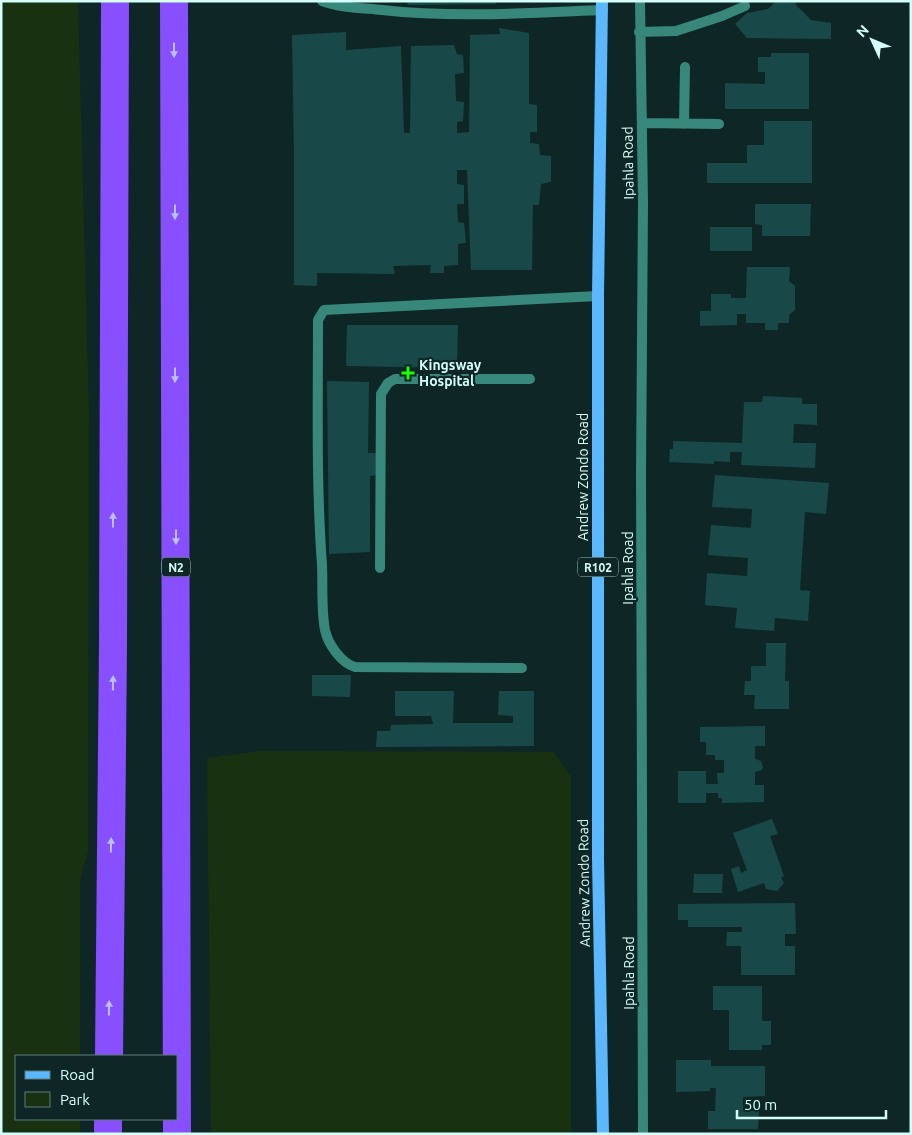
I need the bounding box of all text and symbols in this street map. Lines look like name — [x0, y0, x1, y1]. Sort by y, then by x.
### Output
north arrow — [847, 15, 897, 65]
text: N — [853, 22, 872, 40]
one-way arrow — [170, 42, 178, 58]
street label: Ipahla Road — [619, 126, 637, 200]
one-way arrow — [171, 205, 179, 221]
place label: Kingsway Hospital — [419, 357, 482, 389]
marker: Kingsway Hospital — [401, 366, 415, 380]
one-way arrow — [171, 367, 179, 383]
street label: Andrew Zondo Road — [575, 413, 591, 541]
one-way arrow — [109, 512, 117, 528]
one-way arrow — [172, 530, 180, 546]
street label: Ipahla Road — [620, 531, 636, 605]
road number: N2 — [162, 558, 190, 576]
road number: R102 — [578, 558, 618, 576]
one-way arrow — [109, 674, 117, 690]
street label: Andrew Zondo Road — [575, 819, 593, 947]
one-way arrow — [107, 837, 115, 853]
street label: Ipahla Road — [621, 936, 637, 1010]
one-way arrow — [105, 999, 113, 1015]
legend — [15, 1055, 178, 1120]
text: Road — [60, 1066, 95, 1083]
scale bar — [737, 1088, 886, 1120]
text: Park — [60, 1091, 90, 1108]
text: 50 m — [744, 1096, 777, 1113]

